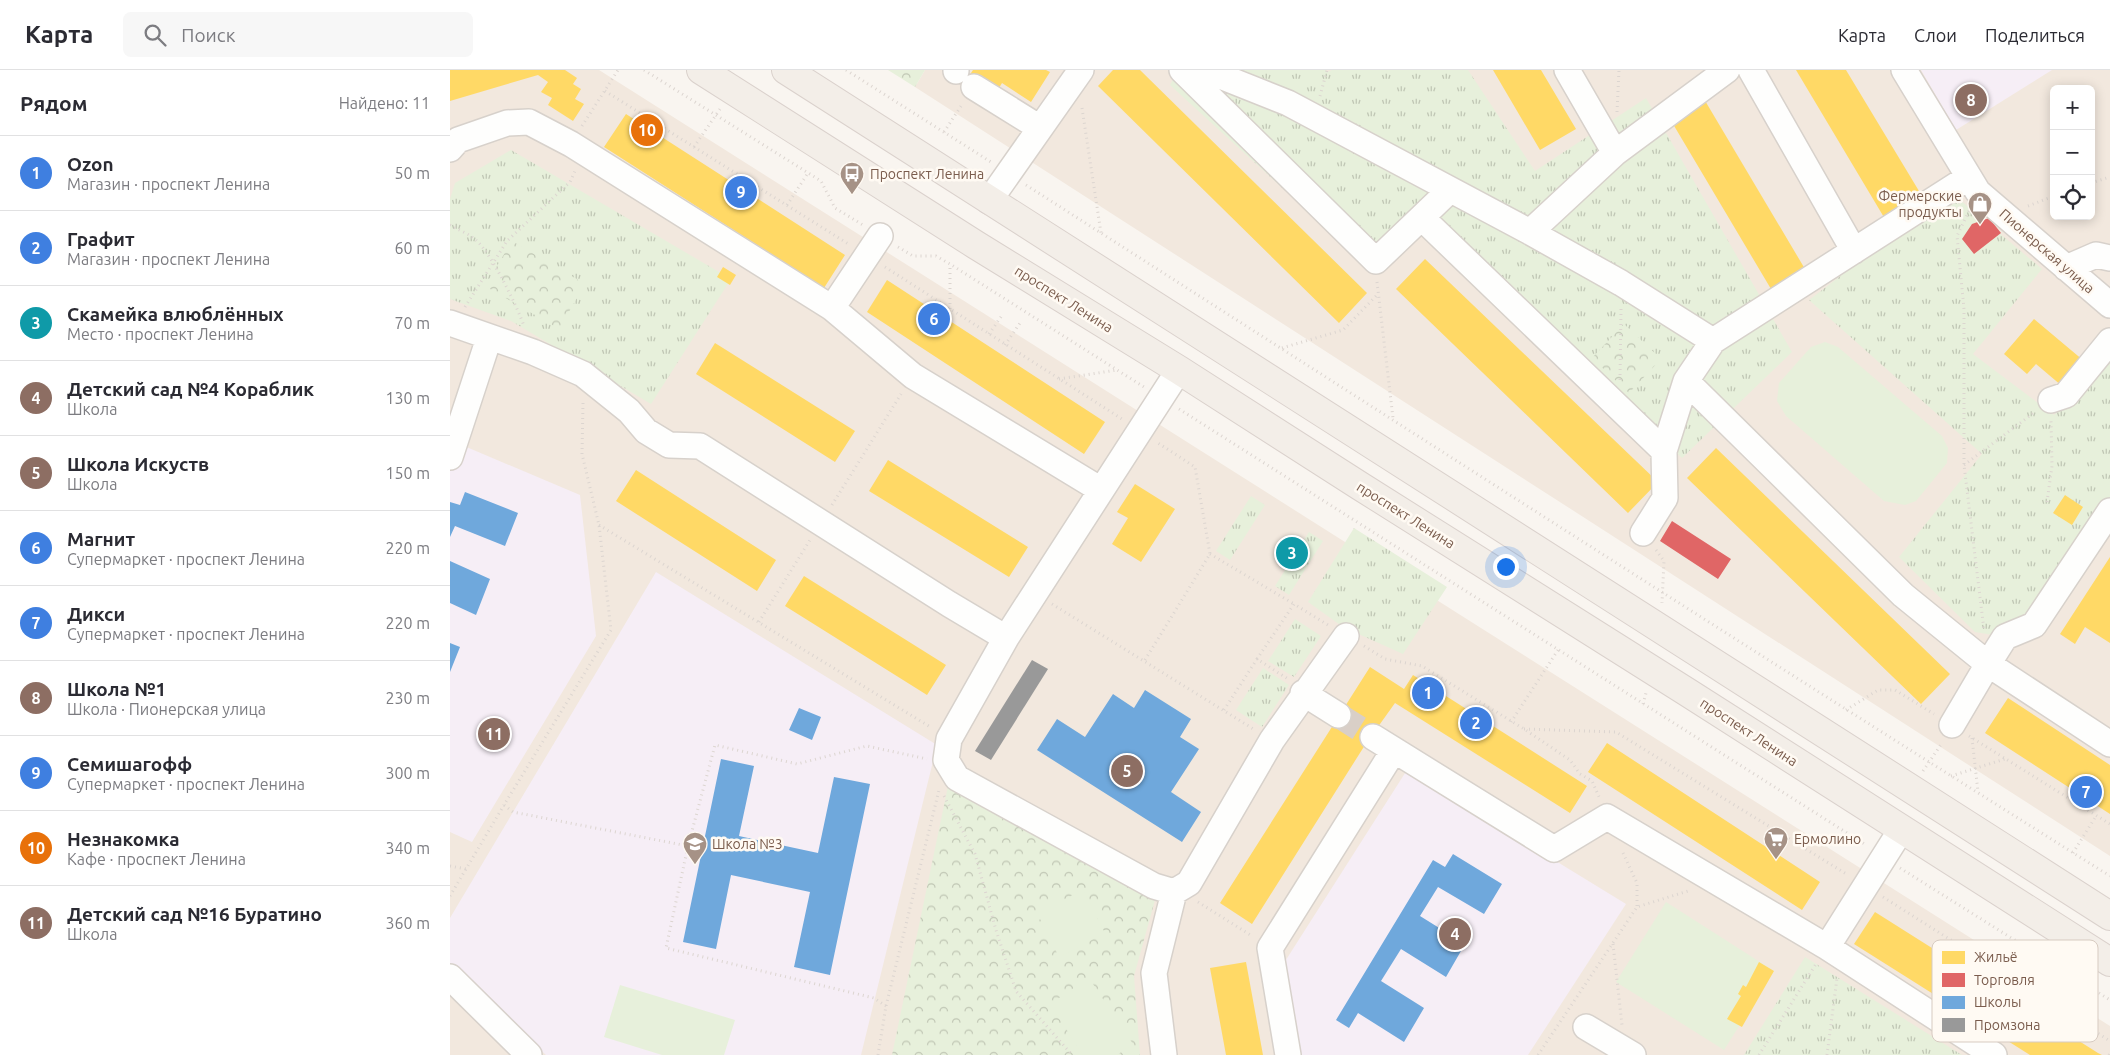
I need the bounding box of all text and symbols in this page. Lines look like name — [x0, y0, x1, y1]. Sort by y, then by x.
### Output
search box — [123, 12, 473, 57]
text: Карта — [25, 21, 93, 48]
icon: search — [141, 21, 169, 49]
text: Поиск — [181, 24, 235, 46]
text: Карта — [1838, 25, 1886, 45]
text: Слои — [1914, 25, 1957, 45]
text: Поделиться — [1985, 25, 2085, 45]
pin: 8 — [1955, 81, 1987, 119]
map controls — [2050, 85, 2095, 220]
button: + — [2050, 85, 2095, 130]
text: Рядом — [20, 91, 88, 115]
text: Найдено: 11 — [339, 94, 430, 112]
pin: 10 — [631, 111, 663, 149]
button: − — [2050, 130, 2095, 175]
text: Ozon — [67, 153, 114, 175]
bus stop icon: Проспект Ленина — [839, 161, 865, 195]
text: 1 — [31, 164, 41, 182]
text: 50 m — [394, 164, 430, 182]
place label: Проспект Ленина — [870, 166, 984, 182]
pin: 9 — [725, 173, 757, 211]
text: Магазин · проспект Ленина — [67, 175, 270, 193]
button: locate — [2050, 175, 2095, 220]
place label: Фермерские продукты — [1878, 188, 1962, 220]
shop icon: Фермерские продукты — [1967, 191, 1993, 225]
street label: Пионерская улица — [1996, 206, 2098, 296]
text: Графит — [67, 228, 135, 250]
text: 2 — [31, 239, 41, 257]
text: 60 m — [394, 239, 430, 257]
text: Магазин · проспект Ленина — [67, 250, 270, 268]
street label: проспект Ленина — [1012, 262, 1116, 336]
pin: 6 — [918, 300, 950, 338]
text: Скамейка влюблённых — [67, 303, 284, 325]
text: 3 — [31, 314, 41, 332]
text: 70 m — [394, 314, 430, 332]
text: Место · проспект Ленина — [67, 325, 254, 343]
text: Детский сад №4 Кораблик — [67, 378, 314, 400]
text: 4 — [31, 389, 41, 407]
text: 130 m — [385, 389, 430, 407]
text: Школа — [67, 400, 117, 418]
text: Школа Искуств — [67, 453, 209, 475]
text: 5 — [31, 464, 41, 482]
text: 150 m — [385, 464, 430, 482]
text: Школа — [67, 475, 117, 493]
street label: проспект Ленина — [1354, 478, 1458, 552]
text: Магнит — [67, 528, 135, 550]
pin: 3 — [1276, 534, 1308, 572]
text: 6 — [31, 539, 41, 557]
text: 220 m — [385, 539, 430, 557]
text: Супермаркет · проспект Ленина — [67, 550, 305, 568]
your location — [1493, 554, 1519, 580]
text: Дикси — [67, 603, 125, 625]
text: 7 — [31, 614, 41, 632]
text: 220 m — [385, 614, 430, 632]
text: Супермаркет · проспект Ленина — [67, 625, 305, 643]
pin: 1 — [1412, 674, 1444, 712]
text: Школа №1 — [67, 678, 166, 700]
text: 8 — [31, 689, 41, 707]
text: 230 m — [385, 689, 430, 707]
street label: проспект Ленина — [1697, 695, 1801, 769]
text: Школа · Пионерская улица — [67, 700, 266, 718]
pin: 2 — [1460, 704, 1492, 742]
pin: 11 — [478, 715, 510, 753]
pin: 5 — [1111, 752, 1143, 790]
text: Семишагофф — [67, 753, 192, 775]
text: 9 — [31, 764, 41, 782]
text: 300 m — [385, 764, 430, 782]
pin: 7 — [2070, 773, 2102, 811]
text: Супермаркет · проспект Ленина — [67, 775, 305, 793]
supermarket icon: Ермолино — [1763, 826, 1789, 860]
text: Незнакомка — [67, 828, 180, 850]
school or university icon: Школа №3 — [682, 831, 708, 865]
place label: Ермолино — [1794, 831, 1861, 847]
place label: Школа №3 — [712, 836, 783, 852]
text: 10 — [27, 839, 45, 857]
text: 340 m — [385, 839, 430, 857]
text: Кафе · проспект Ленина — [67, 850, 246, 868]
text: Детский сад №16 Буратино — [67, 903, 322, 925]
text: 11 — [27, 914, 45, 932]
text: 360 m — [385, 914, 430, 932]
pin: 4 — [1439, 915, 1471, 953]
text: Школа — [67, 925, 117, 943]
legend — [1932, 940, 2098, 1042]
text: Жильё — [1974, 949, 2018, 965]
text: Торговля — [1974, 972, 2035, 988]
text: Школы — [1974, 994, 2021, 1010]
text: Промзона — [1974, 1017, 2041, 1033]

